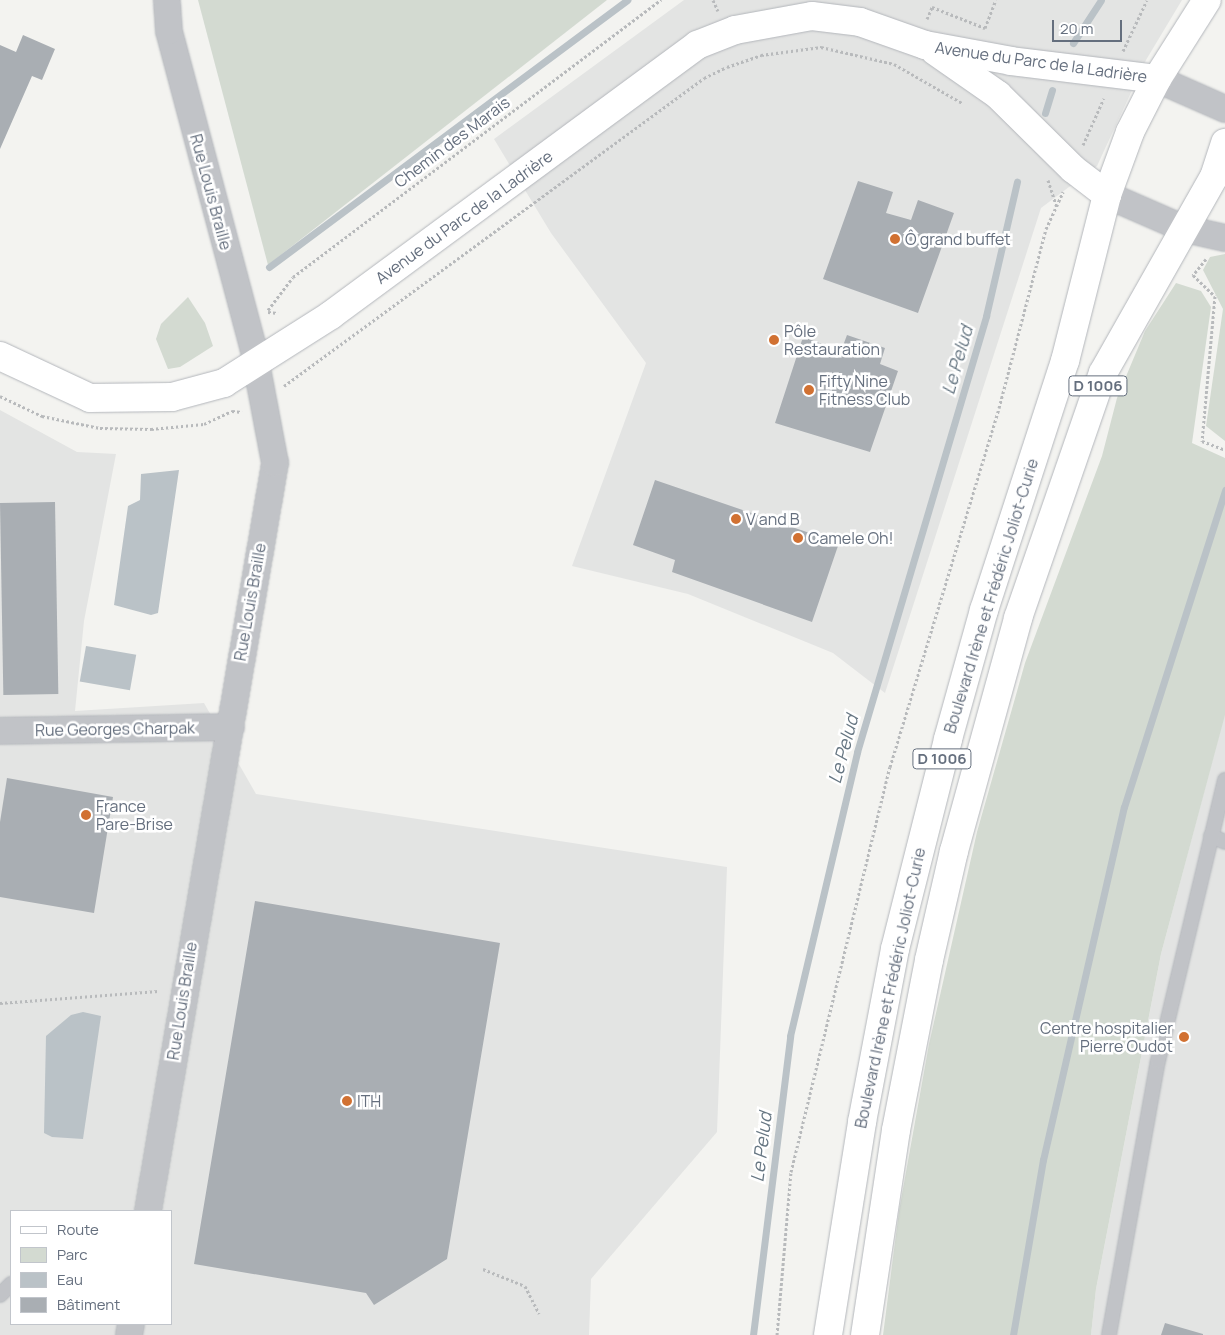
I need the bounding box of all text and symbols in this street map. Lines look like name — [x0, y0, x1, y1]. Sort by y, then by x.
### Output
scale bar — [1055, 10, 1125, 42]
text: 20 m — [1060, 18, 1093, 39]
street label: Avenue du Parc de la Ladrière — [934, 38, 1148, 86]
street label: Chemin des Marais — [391, 92, 513, 192]
street label: Rue Louis Braille — [186, 132, 236, 252]
street label: Avenue du Parc de la Ladrière — [372, 146, 556, 288]
place label: Ô grand buffet — [905, 229, 1011, 249]
marker: Ô grand buffet — [889, 233, 901, 245]
place label: Pôle Restauration — [784, 321, 880, 359]
water label: Le Pelud — [937, 323, 977, 397]
marker: Pôle Restauration — [768, 334, 780, 346]
place label: Fifty Nine Fitness Club — [819, 371, 910, 409]
road number: D 1006 — [1068, 374, 1128, 398]
marker: Fifty Nine Fitness Club — [803, 384, 815, 396]
street label: Boulevard Irène et Frédéric Joliot-Curie — [940, 456, 1042, 736]
place label: V and B — [746, 509, 800, 529]
marker: V and B — [730, 513, 742, 525]
place label: Camele Oh! — [808, 528, 894, 548]
marker: Camele Oh! — [792, 532, 804, 544]
street label: Rue Louis Braille — [230, 542, 270, 662]
water label: Le Pelud — [823, 712, 863, 786]
street label: Rue Georges Charpak — [35, 718, 195, 740]
road number: D 1006 — [912, 746, 972, 772]
place label: France Pare-Brise — [96, 796, 173, 834]
marker: France Pare-Brise — [80, 809, 92, 821]
street label: Boulevard Irène et Frédéric Joliot-Curie — [851, 846, 929, 1130]
street label: Rue Louis Braille — [163, 941, 201, 1061]
place label: Centre hospitalier Pierre Oudot — [1040, 1018, 1173, 1056]
marker: Centre hospitalier Pierre Oudot — [1177, 1030, 1191, 1044]
place label: ITH — [357, 1091, 381, 1111]
marker: ITH — [341, 1095, 353, 1107]
water label: Le Pelud — [746, 1111, 776, 1183]
legend — [10, 1210, 172, 1325]
text: Route — [57, 1219, 99, 1240]
text: Parc — [57, 1244, 88, 1265]
text: Eau — [57, 1269, 83, 1290]
text: Bâtiment — [57, 1294, 120, 1315]

